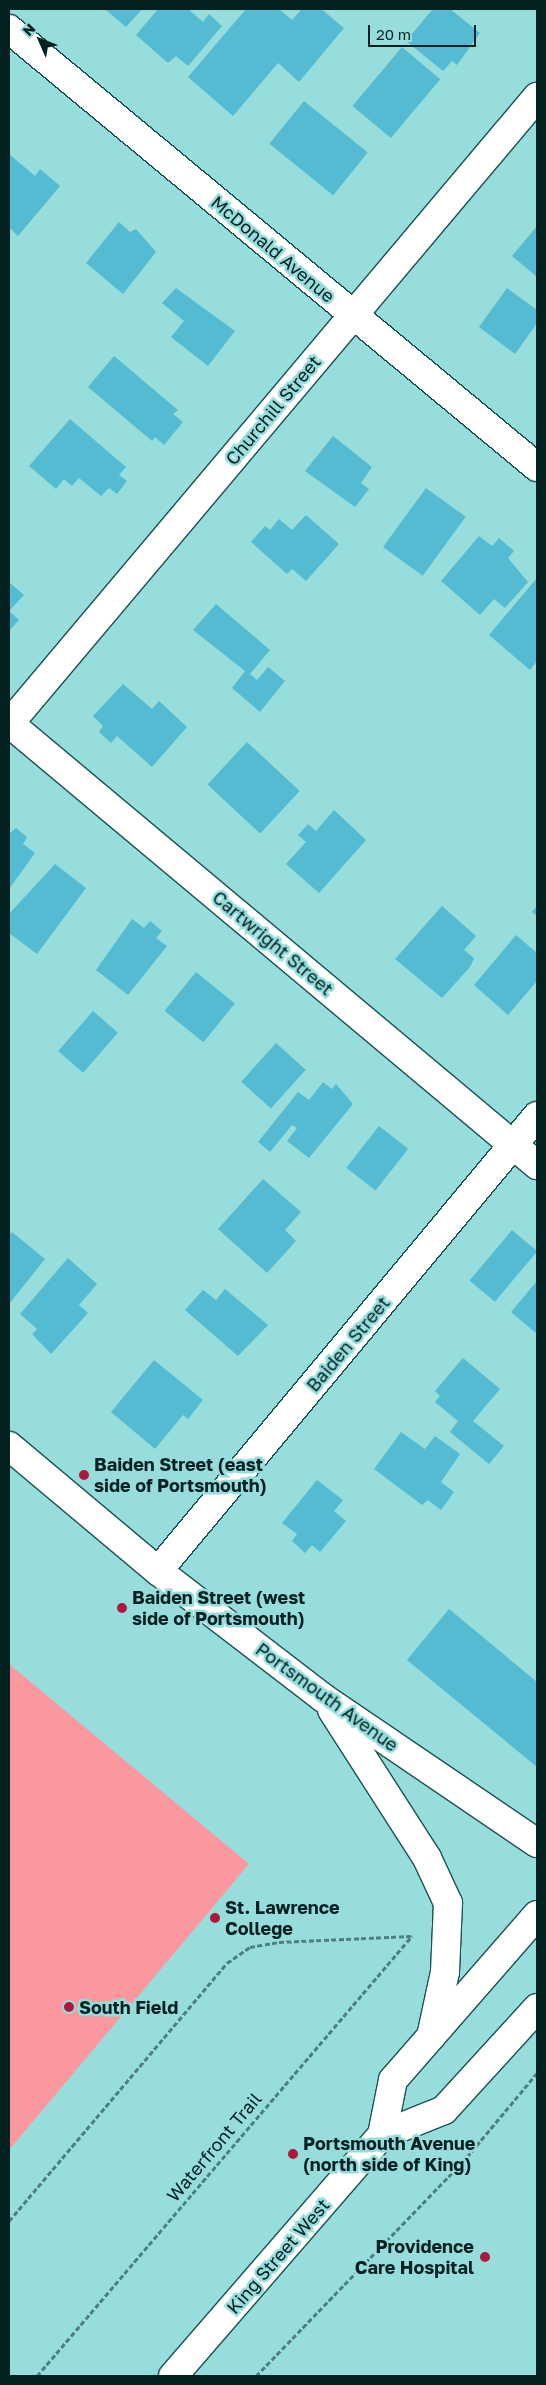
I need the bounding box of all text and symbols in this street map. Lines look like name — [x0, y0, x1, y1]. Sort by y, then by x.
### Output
north arrow — [15, 15, 65, 65]
scale bar — [371, 15, 478, 47]
text: N — [19, 20, 39, 39]
text: 20 m — [376, 25, 411, 43]
street label: McDonald Avenue — [207, 191, 339, 307]
street label: Churchill Street — [221, 351, 325, 469]
street label: Cartwright Street — [208, 886, 338, 1000]
street label: Baiden Street — [302, 1292, 394, 1396]
place label: Baiden Street (east side of Portsmouth) — [94, 1454, 267, 1496]
marker: Baiden Street (east side of Portsmouth) — [78, 1469, 90, 1481]
place label: Baiden Street (west side of Portsmouth) — [132, 1587, 305, 1630]
marker: Baiden Street (west side of Portsmouth) — [116, 1602, 128, 1614]
street label: Portsmouth Avenue — [252, 1638, 402, 1756]
place label: St. Lawrence College — [225, 1897, 340, 1940]
marker: St. Lawrence College — [209, 1912, 221, 1924]
place label: South Field — [79, 1996, 178, 2018]
marker: South Field — [63, 2001, 75, 2013]
street label: Waterfront Trail — [162, 2088, 266, 2206]
place label: Portsmouth Avenue (north side of King) — [303, 2133, 475, 2176]
marker: Portsmouth Avenue (north side of King) — [287, 2148, 299, 2160]
street label: King Street West — [222, 2194, 334, 2318]
place label: Providence Care Hospital — [355, 2236, 474, 2278]
marker: Providence Care Hospital — [478, 2250, 492, 2264]

